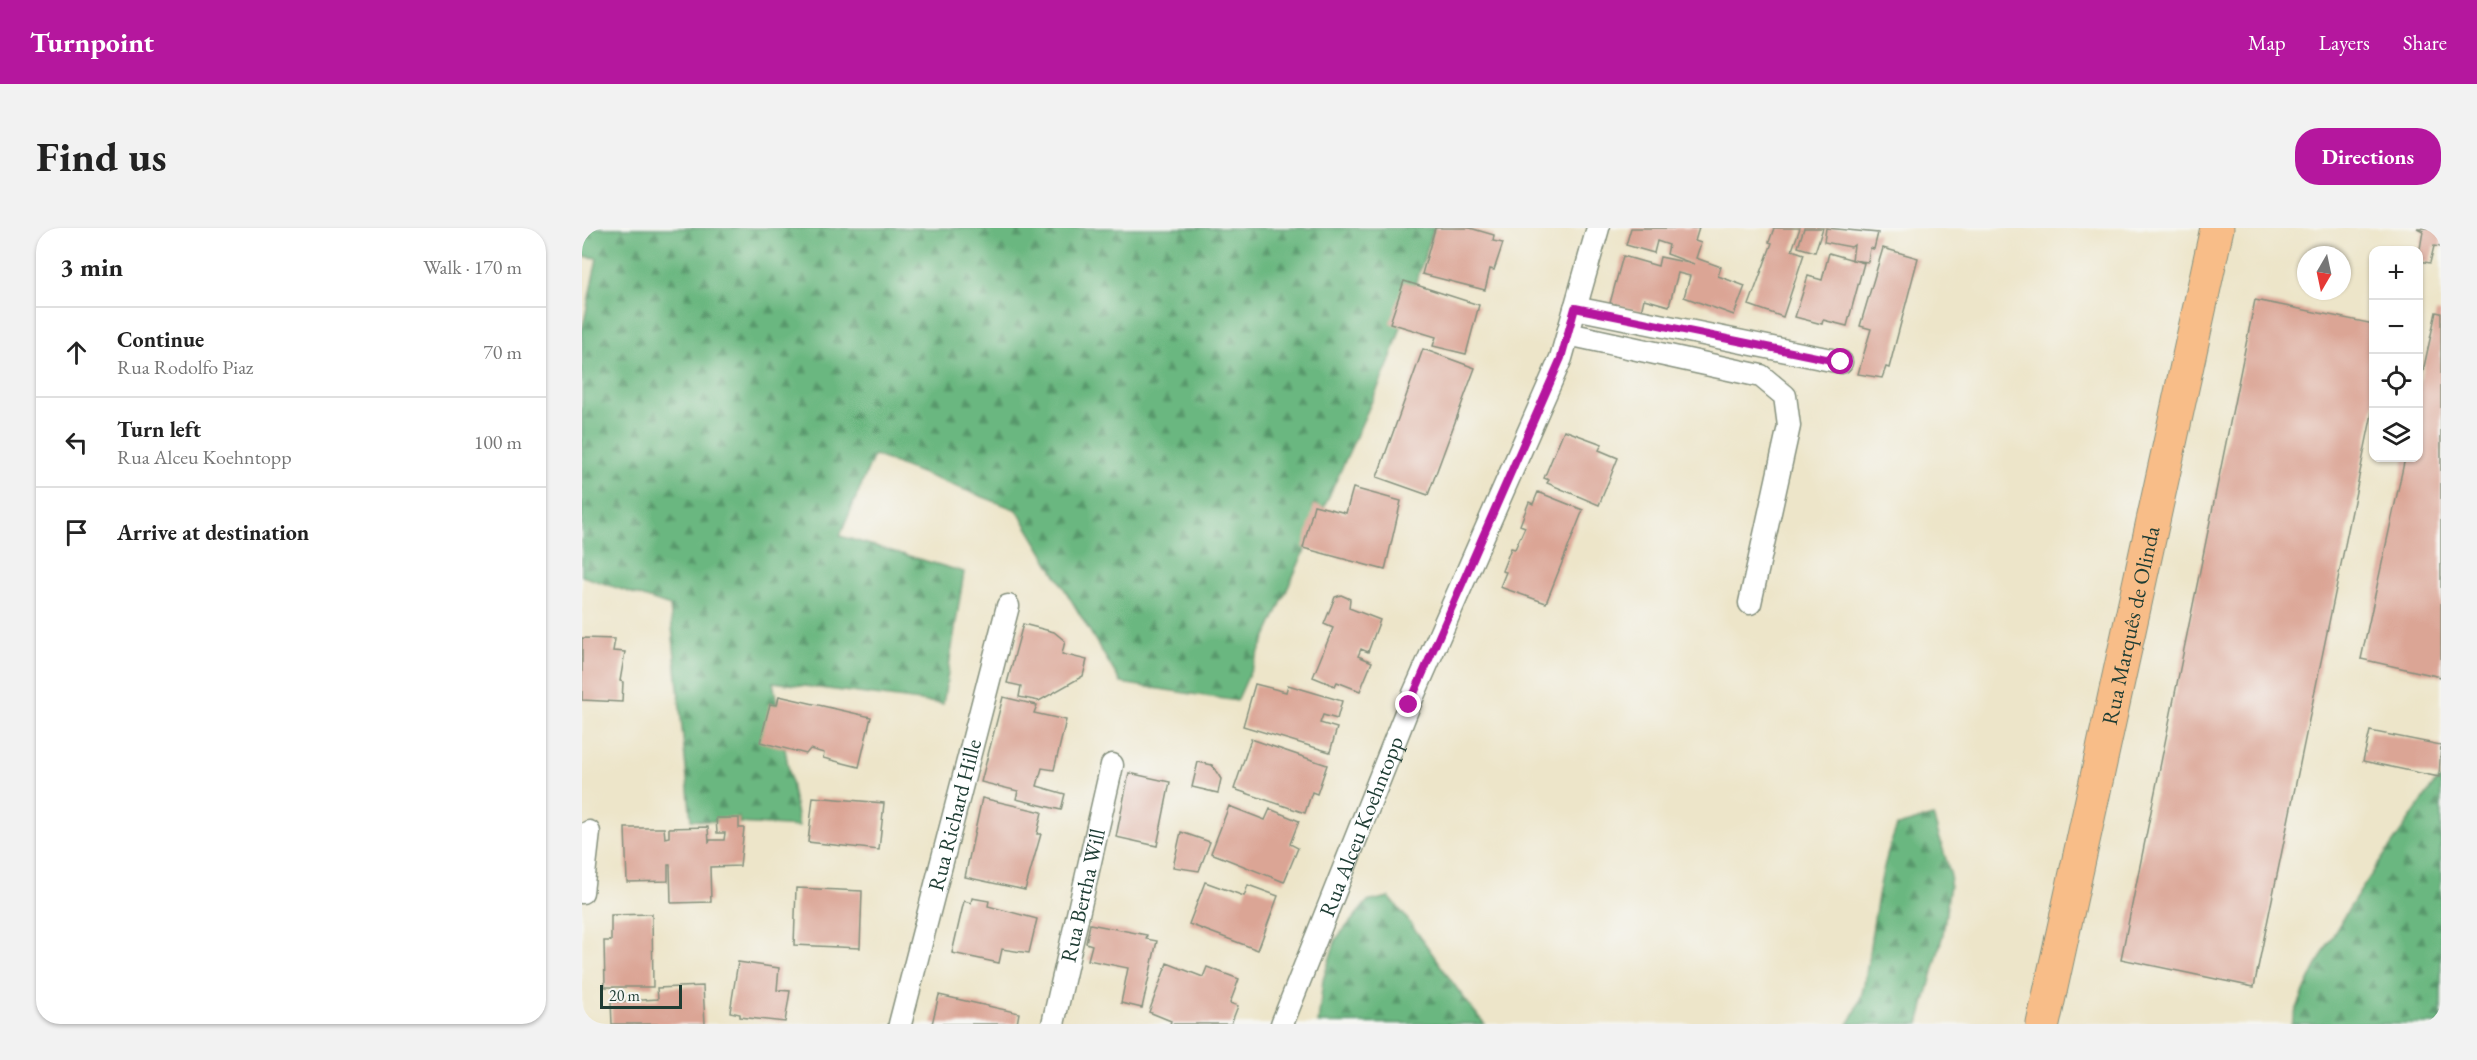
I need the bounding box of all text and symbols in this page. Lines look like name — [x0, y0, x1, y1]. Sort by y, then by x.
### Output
text: Turnpoint — [30, 24, 154, 60]
text: Map — [2248, 29, 2286, 56]
text: Layers — [2319, 29, 2370, 56]
text: Share — [2403, 29, 2447, 56]
button: Directions — [2295, 128, 2441, 185]
text: Find us — [36, 129, 167, 184]
north arrow — [2297, 246, 2351, 300]
map controls — [2369, 246, 2423, 462]
button: + — [2369, 246, 2423, 300]
text: 3 min — [60, 250, 123, 284]
text: Walk · 170 m — [423, 254, 522, 280]
button: − — [2369, 300, 2423, 354]
text: Continue — [117, 325, 204, 354]
icon: ahead — [60, 336, 93, 369]
text: 70 m — [483, 339, 522, 365]
route start — [1827, 348, 1853, 374]
text: Rua Rodolfo Piaz — [117, 354, 253, 380]
button: locate — [2369, 354, 2423, 408]
button: layers — [2369, 408, 2423, 462]
text: Turn left — [117, 415, 201, 444]
icon: left — [60, 426, 93, 459]
text: 100 m — [474, 429, 522, 455]
text: Rua Alceu Koehntopp — [117, 444, 292, 470]
icon: arrive — [60, 516, 93, 549]
text: Arrive at destination — [117, 518, 309, 547]
street label: Rua Marquês de Olinda — [2095, 523, 2166, 727]
route end — [1395, 691, 1421, 717]
street label: Rua Alceu Koehntopp — [1312, 732, 1410, 921]
street label: Rua Richard Hille — [921, 735, 988, 894]
street label: Rua Bertha Will — [1054, 826, 1112, 965]
scale bar — [600, 982, 682, 1010]
text: 20 m — [609, 985, 640, 1006]

